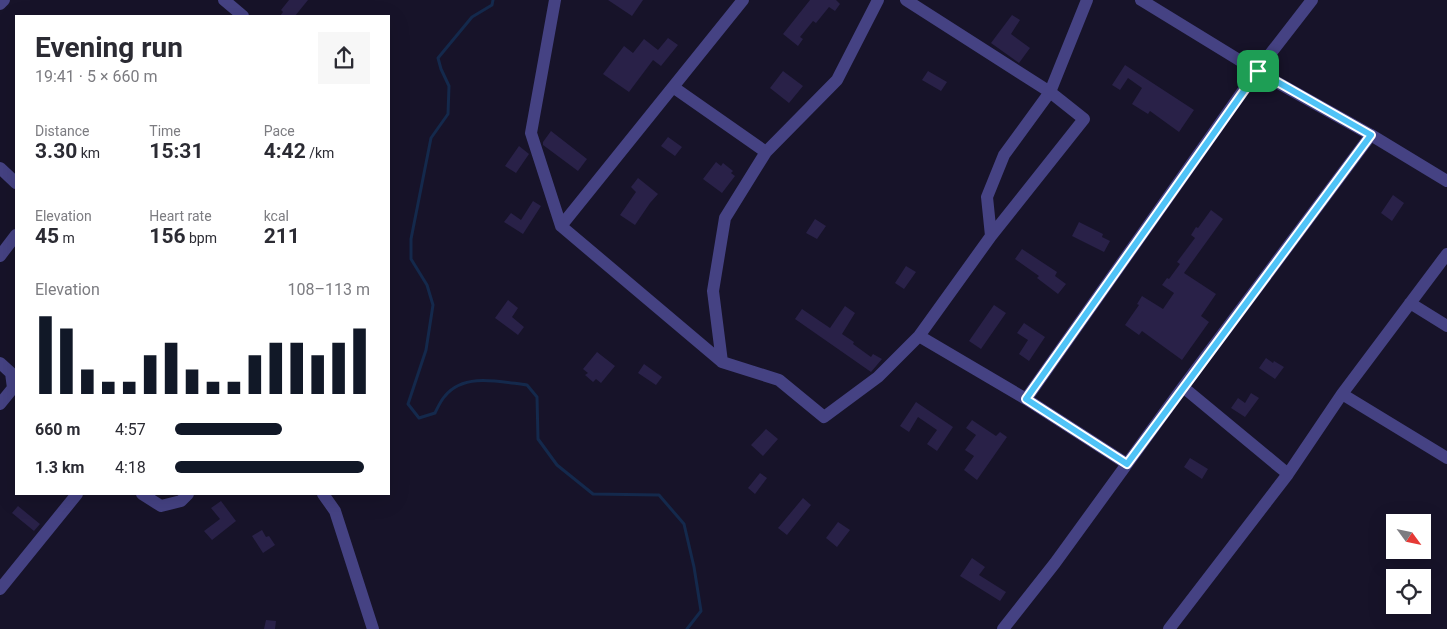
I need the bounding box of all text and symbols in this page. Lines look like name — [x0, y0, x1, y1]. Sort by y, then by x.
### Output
text: Evening run — [35, 31, 183, 64]
button: share — [318, 32, 370, 84]
pin — [1237, 50, 1279, 92]
icon: arrive — [1244, 57, 1272, 85]
text: 19:41 · 5 × 660 m — [35, 67, 157, 86]
text: Distance — [35, 123, 90, 139]
text: Time — [149, 123, 181, 139]
text: Pace — [264, 123, 295, 139]
text: 3.30 — [35, 139, 77, 163]
text: 15:31 — [149, 139, 203, 163]
text: 4:42 — [264, 139, 306, 163]
text: km — [77, 145, 100, 161]
text: /km — [306, 145, 334, 161]
text: Elevation — [35, 208, 92, 224]
text: Heart rate — [149, 208, 212, 224]
text: kcal — [264, 208, 289, 224]
text: 45 — [35, 224, 59, 248]
text: 156 — [149, 224, 185, 248]
text: 211 — [264, 224, 300, 248]
text: m — [59, 230, 75, 246]
text: bpm — [185, 230, 217, 246]
text: Elevation — [35, 280, 100, 299]
text: 108–113 m — [288, 280, 370, 299]
text: 660 m — [35, 420, 80, 439]
text: 4:57 — [115, 420, 146, 439]
text: 1.3 km — [35, 458, 84, 477]
text: 4:18 — [115, 458, 146, 477]
north arrow — [1386, 514, 1431, 559]
map controls — [1386, 514, 1431, 614]
button: locate — [1386, 569, 1431, 614]

